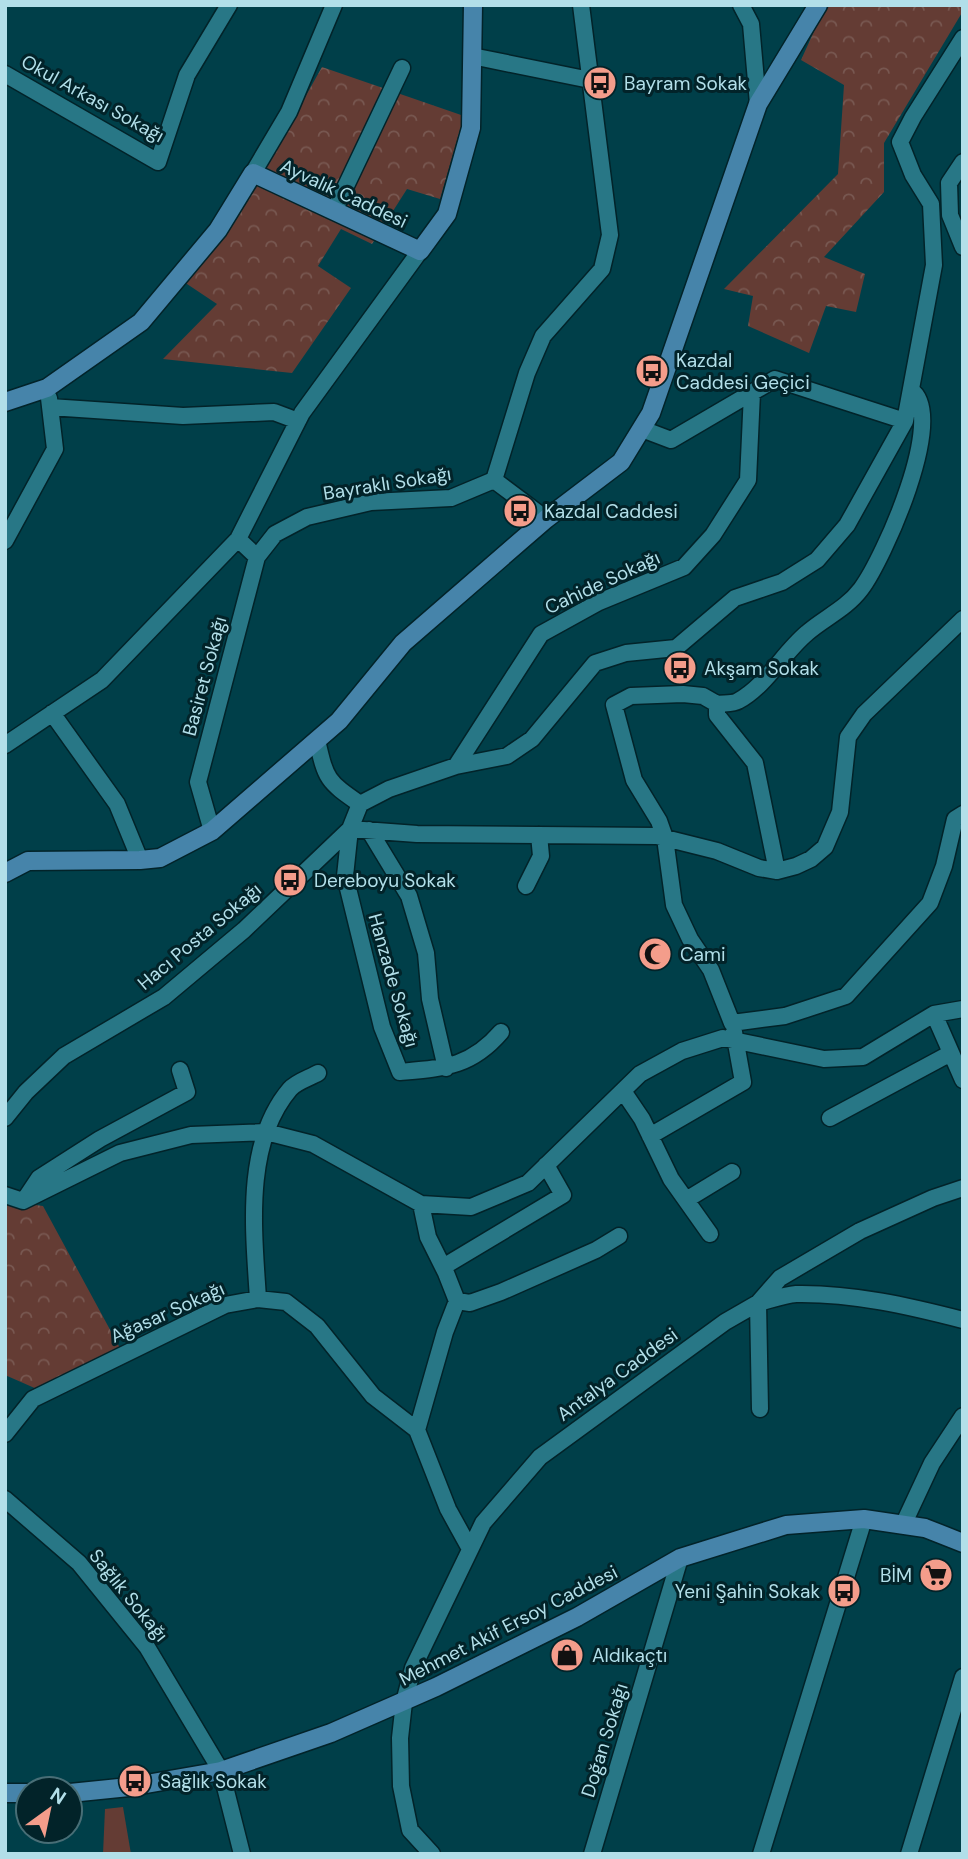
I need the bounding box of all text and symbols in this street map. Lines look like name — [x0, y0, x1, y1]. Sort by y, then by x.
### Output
street label: Okul Arkası Sokağı — [17, 49, 169, 148]
bus stop icon: Bayram Sokak — [581, 64, 619, 102]
place label: Bayram Sokak — [624, 71, 748, 96]
street label: Ayvalık Caddesi — [276, 153, 411, 234]
place label: Kazdal Caddesi Geçici — [676, 348, 810, 395]
bus stop icon: Kazdal Caddesi Geçici — [633, 352, 671, 390]
street label: Bayraklı Sokağı — [321, 461, 453, 506]
bus stop icon: Kazdal Caddesi — [501, 492, 539, 530]
place label: Kazdal Caddesi — [544, 499, 678, 524]
street label: Cahide Sokağı — [541, 545, 664, 620]
street label: Basiret Sokağı — [177, 614, 232, 739]
bus stop icon: Akşam Sokak — [661, 649, 699, 687]
place label: Akşam Sokak — [704, 656, 820, 681]
bus stop icon: Dereboyu Sokak — [271, 861, 309, 899]
place label: Dereboyu Sokak — [314, 868, 456, 893]
street label: Hacı Posta Sokağı — [132, 877, 266, 995]
street label: Hanzade Sokağı — [362, 910, 425, 1050]
mosque icon: Cami — [636, 935, 674, 973]
place label: Cami — [680, 942, 725, 967]
street label: Ağasar Sokağı — [106, 1276, 228, 1349]
street label: Antalya Caddesi — [552, 1322, 683, 1427]
street label: Sağlık Sokağı — [84, 1544, 174, 1647]
supermarket icon: BİM — [917, 1556, 955, 1594]
street label: Mehmet Akif Ersoy Caddesi — [395, 1559, 622, 1692]
place label: BİM — [880, 1563, 912, 1588]
bus stop icon: Yeni Şahin Sokak — [825, 1572, 863, 1610]
place label: Yeni Şahin Sokak — [675, 1579, 820, 1604]
shop icon: Aldıkaçtı — [548, 1636, 586, 1674]
place label: Aldıkaçtı — [592, 1643, 667, 1668]
street label: Doğan Sokağı — [575, 1680, 634, 1800]
bus stop icon: Sağlık Sokak — [116, 1762, 154, 1800]
place label: Sağlık Sokak — [160, 1769, 267, 1794]
north arrow — [14, 1775, 84, 1845]
text: N — [45, 1782, 71, 1810]

